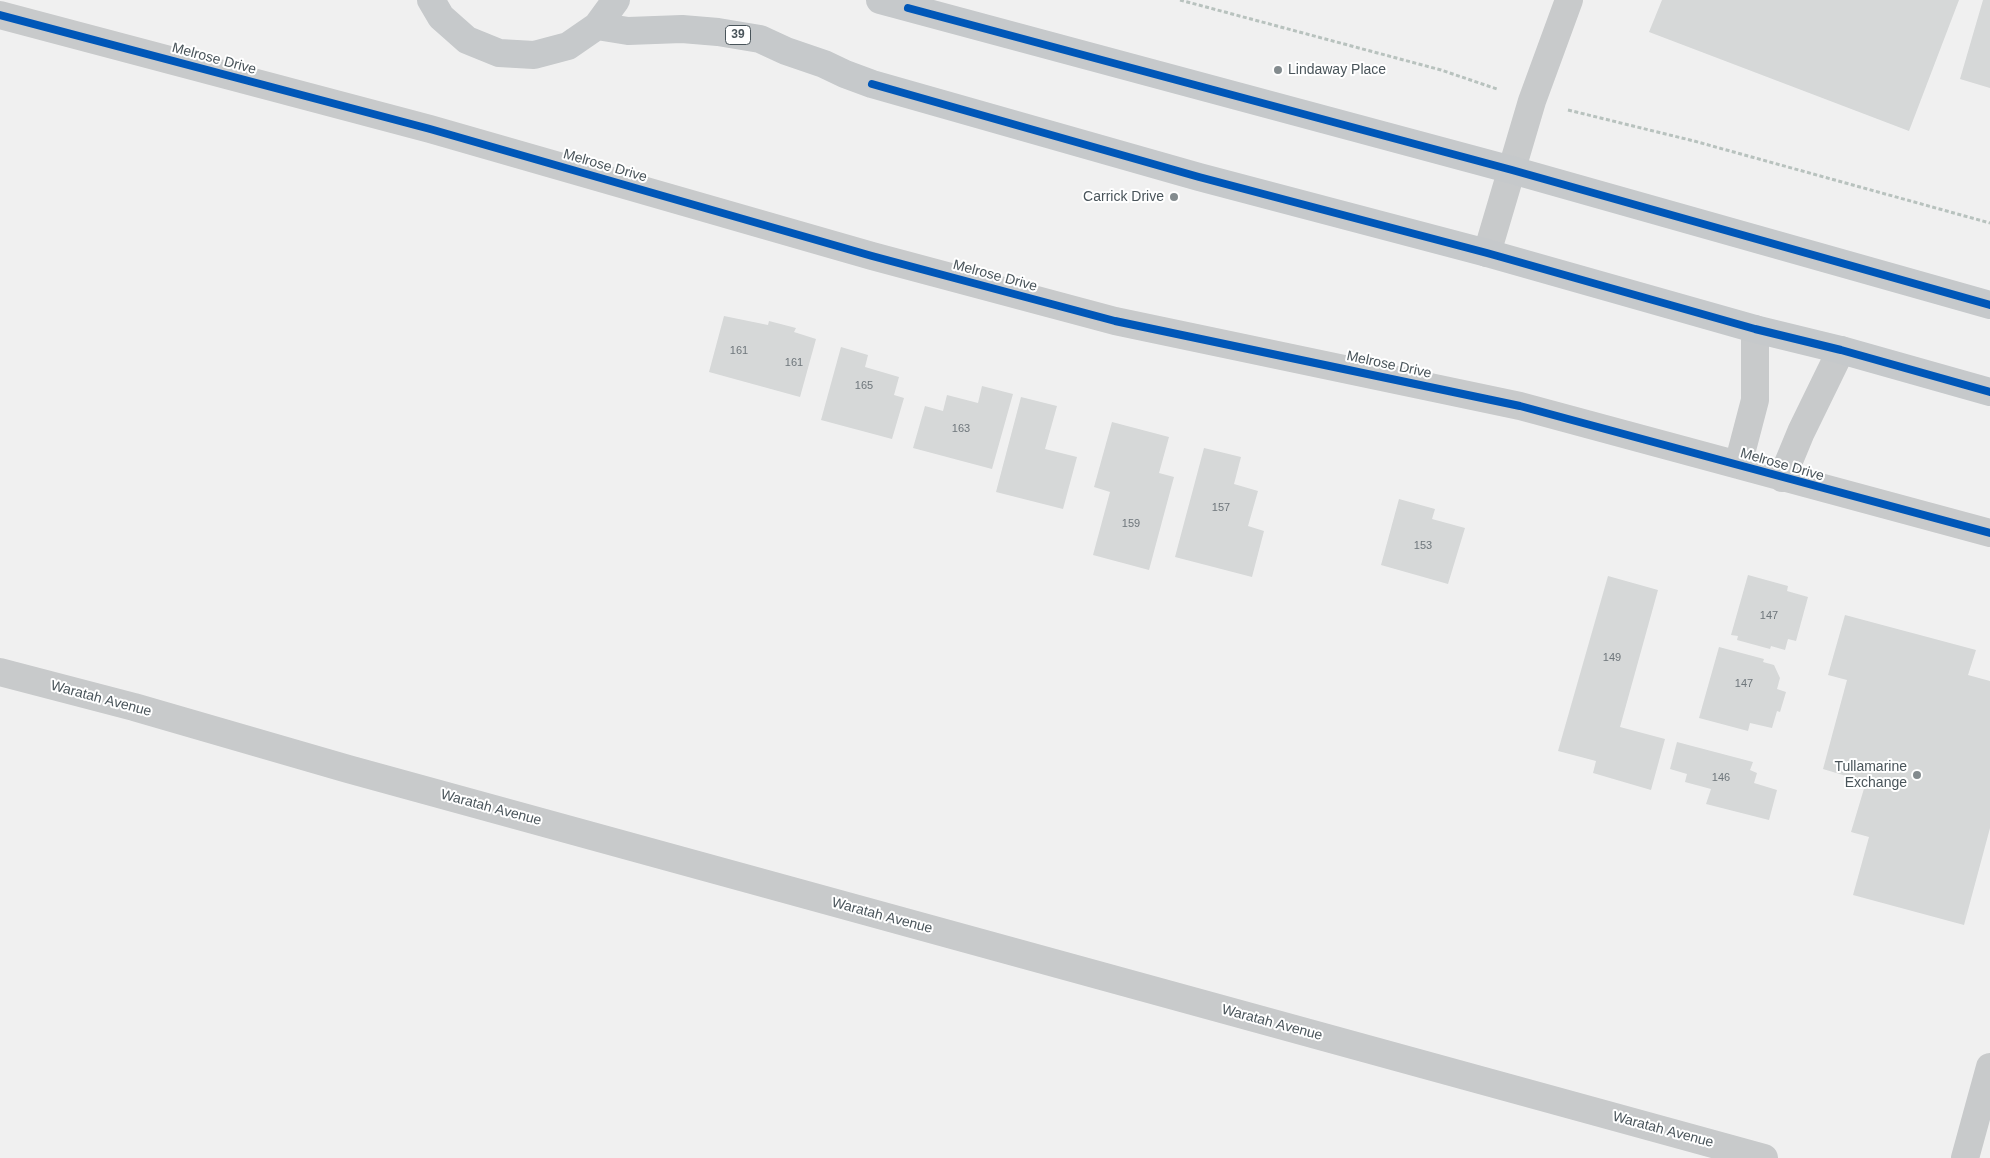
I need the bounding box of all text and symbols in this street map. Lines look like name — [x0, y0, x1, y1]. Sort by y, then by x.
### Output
road number: 39 — [726, 26, 750, 44]
street label: Melrose Drive — [170, 40, 258, 78]
place label: Lindaway Place — [1288, 62, 1386, 78]
marker: Lindaway Place — [1272, 64, 1284, 76]
street label: Melrose Drive — [561, 146, 649, 186]
place label: Carrick Drive — [1083, 189, 1164, 205]
marker: Carrick Drive — [1168, 191, 1180, 203]
street label: Melrose Drive — [951, 257, 1039, 295]
house number: 161 — [730, 344, 748, 358]
street label: Melrose Drive — [1345, 348, 1433, 382]
house number: 161 — [785, 356, 803, 370]
house number: 165 — [855, 379, 873, 393]
house number: 163 — [952, 422, 970, 436]
street label: Melrose Drive — [1738, 445, 1826, 485]
house number: 157 — [1212, 501, 1230, 515]
house number: 159 — [1122, 517, 1140, 531]
house number: 153 — [1414, 539, 1432, 553]
house number: 147 — [1760, 609, 1778, 623]
house number: 149 — [1603, 651, 1621, 665]
street label: Waratah Avenue — [49, 677, 153, 721]
house number: 147 — [1735, 677, 1753, 691]
place label: Tullamarine Exchange — [1834, 759, 1907, 792]
marker: Tullamarine Exchange — [1911, 769, 1923, 781]
house number: 146 — [1712, 771, 1730, 785]
street label: Waratah Avenue — [439, 786, 543, 830]
street label: Waratah Avenue — [830, 894, 934, 938]
street label: Waratah Avenue — [1220, 1001, 1324, 1045]
street label: Waratah Avenue — [1611, 1108, 1715, 1152]

